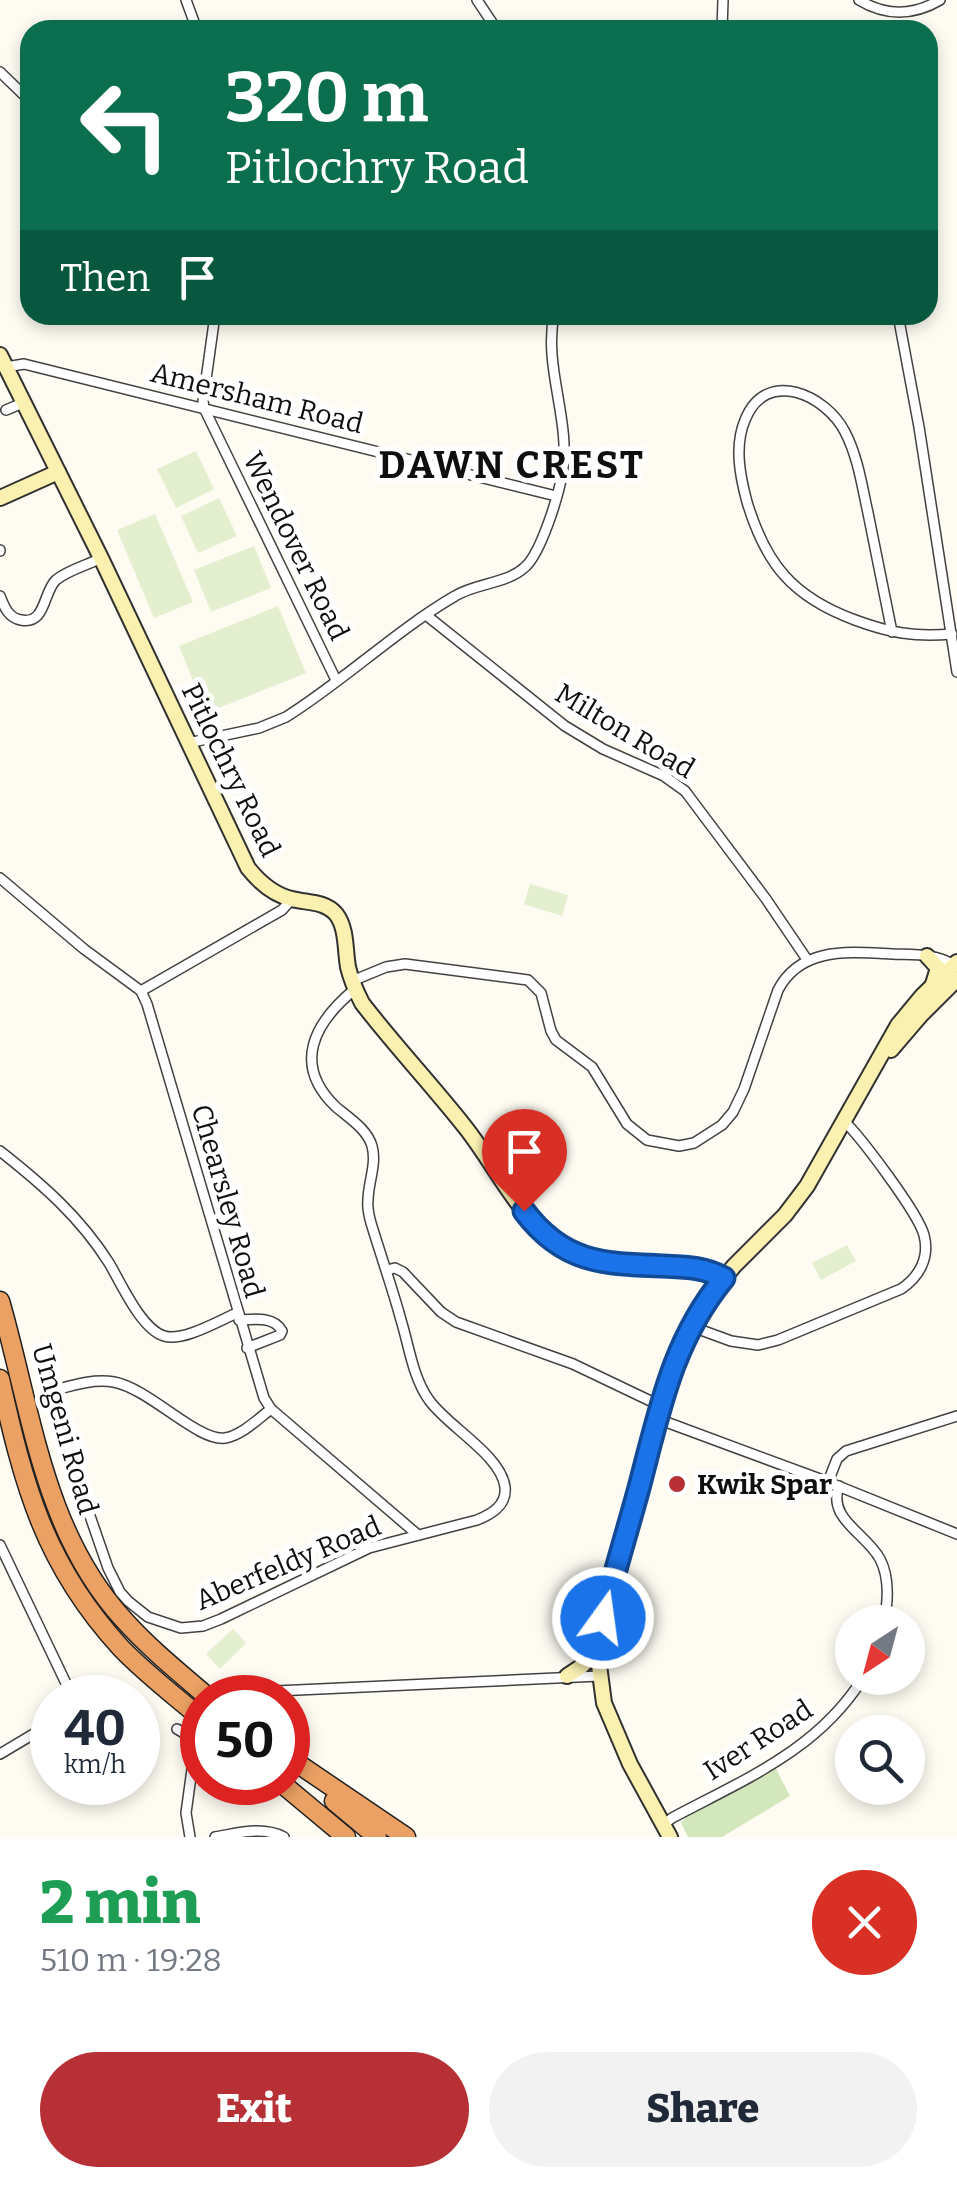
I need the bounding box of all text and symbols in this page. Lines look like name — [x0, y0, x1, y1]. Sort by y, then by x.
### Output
text: 320 m — [225, 56, 429, 140]
icon: left — [60, 60, 190, 190]
text: Pitlochry Road — [225, 141, 529, 195]
icon: arrive — [170, 250, 225, 305]
text: Then — [60, 255, 150, 301]
street label: Amersham Road — [147, 356, 367, 440]
district label: DAWN CREST — [379, 442, 645, 488]
street label: Wendover Road — [236, 447, 356, 645]
street label: Milton Road — [549, 677, 701, 785]
street label: Pitlochry Road — [175, 678, 287, 862]
street label: Chearsley Road — [185, 1100, 271, 1302]
pin — [482, 1109, 567, 1212]
icon: arrive — [497, 1124, 552, 1179]
street label: Umgeni Road — [25, 1340, 105, 1518]
place label: Kwik Spar — [697, 1468, 832, 1501]
marker: Kwik Spar — [666, 1473, 688, 1495]
street label: Aberfeldy Road — [190, 1509, 386, 1617]
position arrow — [551, 1566, 655, 1670]
north arrow — [835, 1605, 925, 1695]
map controls — [835, 1605, 925, 1805]
speed limit sign: 50 — [180, 1675, 310, 1805]
street label: Iver Road — [698, 1693, 818, 1787]
text: 40 — [64, 1698, 126, 1758]
button: search — [835, 1715, 925, 1805]
text: km/h — [64, 1750, 126, 1780]
text: 2 min — [40, 1867, 200, 1939]
button: close — [812, 1870, 917, 1975]
text: 510 m · 19:28 — [40, 1941, 222, 1979]
button: Exit — [40, 2052, 469, 2167]
button: Share — [489, 2052, 917, 2167]

